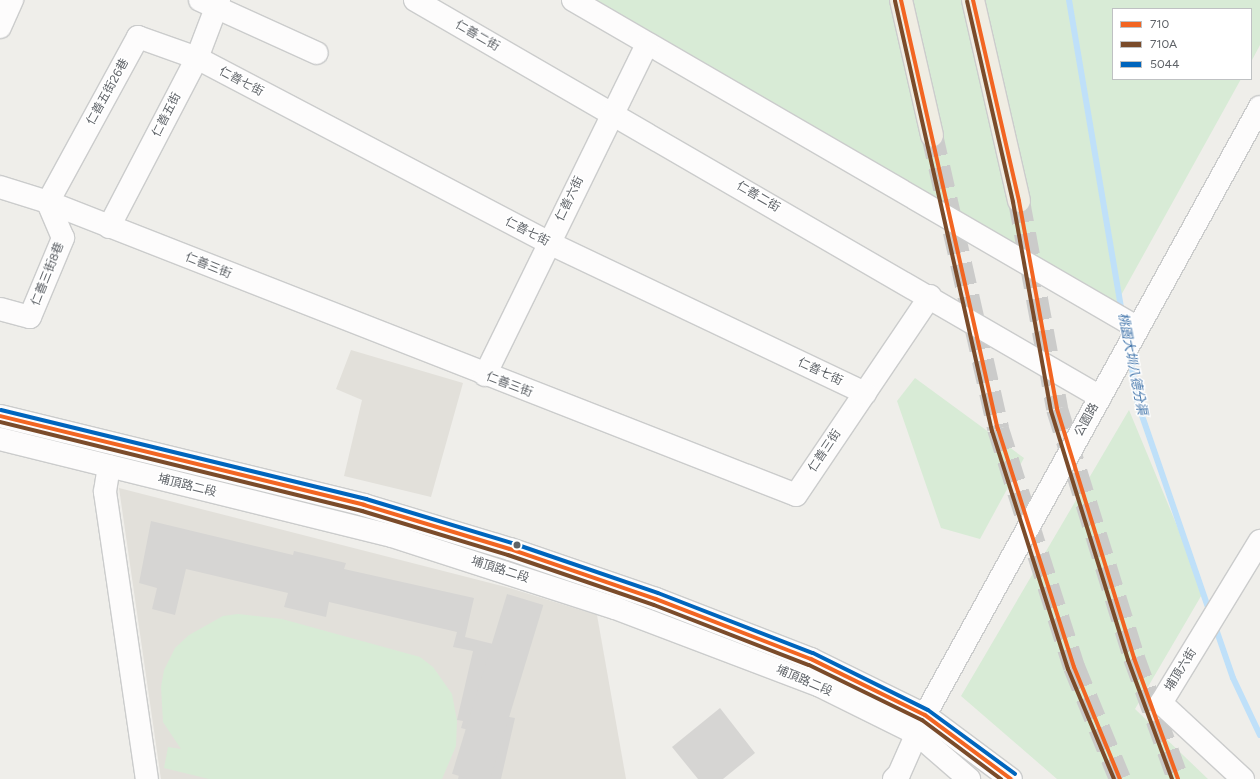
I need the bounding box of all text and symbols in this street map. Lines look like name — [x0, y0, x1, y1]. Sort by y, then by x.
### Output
legend — [1112, 8, 1252, 80]
text: 710 — [1150, 17, 1169, 31]
street label: 仁善二街 — [453, 18, 501, 54]
text: 710A — [1150, 37, 1177, 51]
street label: 仁善五街26巷 — [84, 56, 132, 128]
text: 5044 — [1150, 57, 1180, 71]
street label: 仁善七街 — [216, 64, 266, 100]
street label: 仁善五街 — [150, 90, 184, 140]
street label: 仁善六街 — [553, 174, 587, 224]
street label: 仁善二街 — [734, 179, 782, 215]
street label: 仁善七街 — [502, 215, 552, 249]
street label: 仁善三街8巷 — [29, 240, 67, 308]
street label: 仁善三街 — [183, 250, 233, 282]
water label: 桃園大圳八德分渠 — [1114, 311, 1150, 417]
street label: 仁善七街 — [795, 355, 845, 389]
street label: 仁善三街 — [484, 370, 534, 400]
street label: 公園路 — [1072, 401, 1102, 439]
street label: 仁善三街 — [806, 427, 844, 475]
street label: 埔頂路二段 — [156, 472, 218, 500]
unlabelled marker — [512, 540, 522, 550]
street label: 埔頂路二段 — [469, 554, 531, 586]
street label: 埔頂六街 — [1162, 646, 1200, 694]
street label: 埔頂路二段 — [774, 663, 834, 699]

